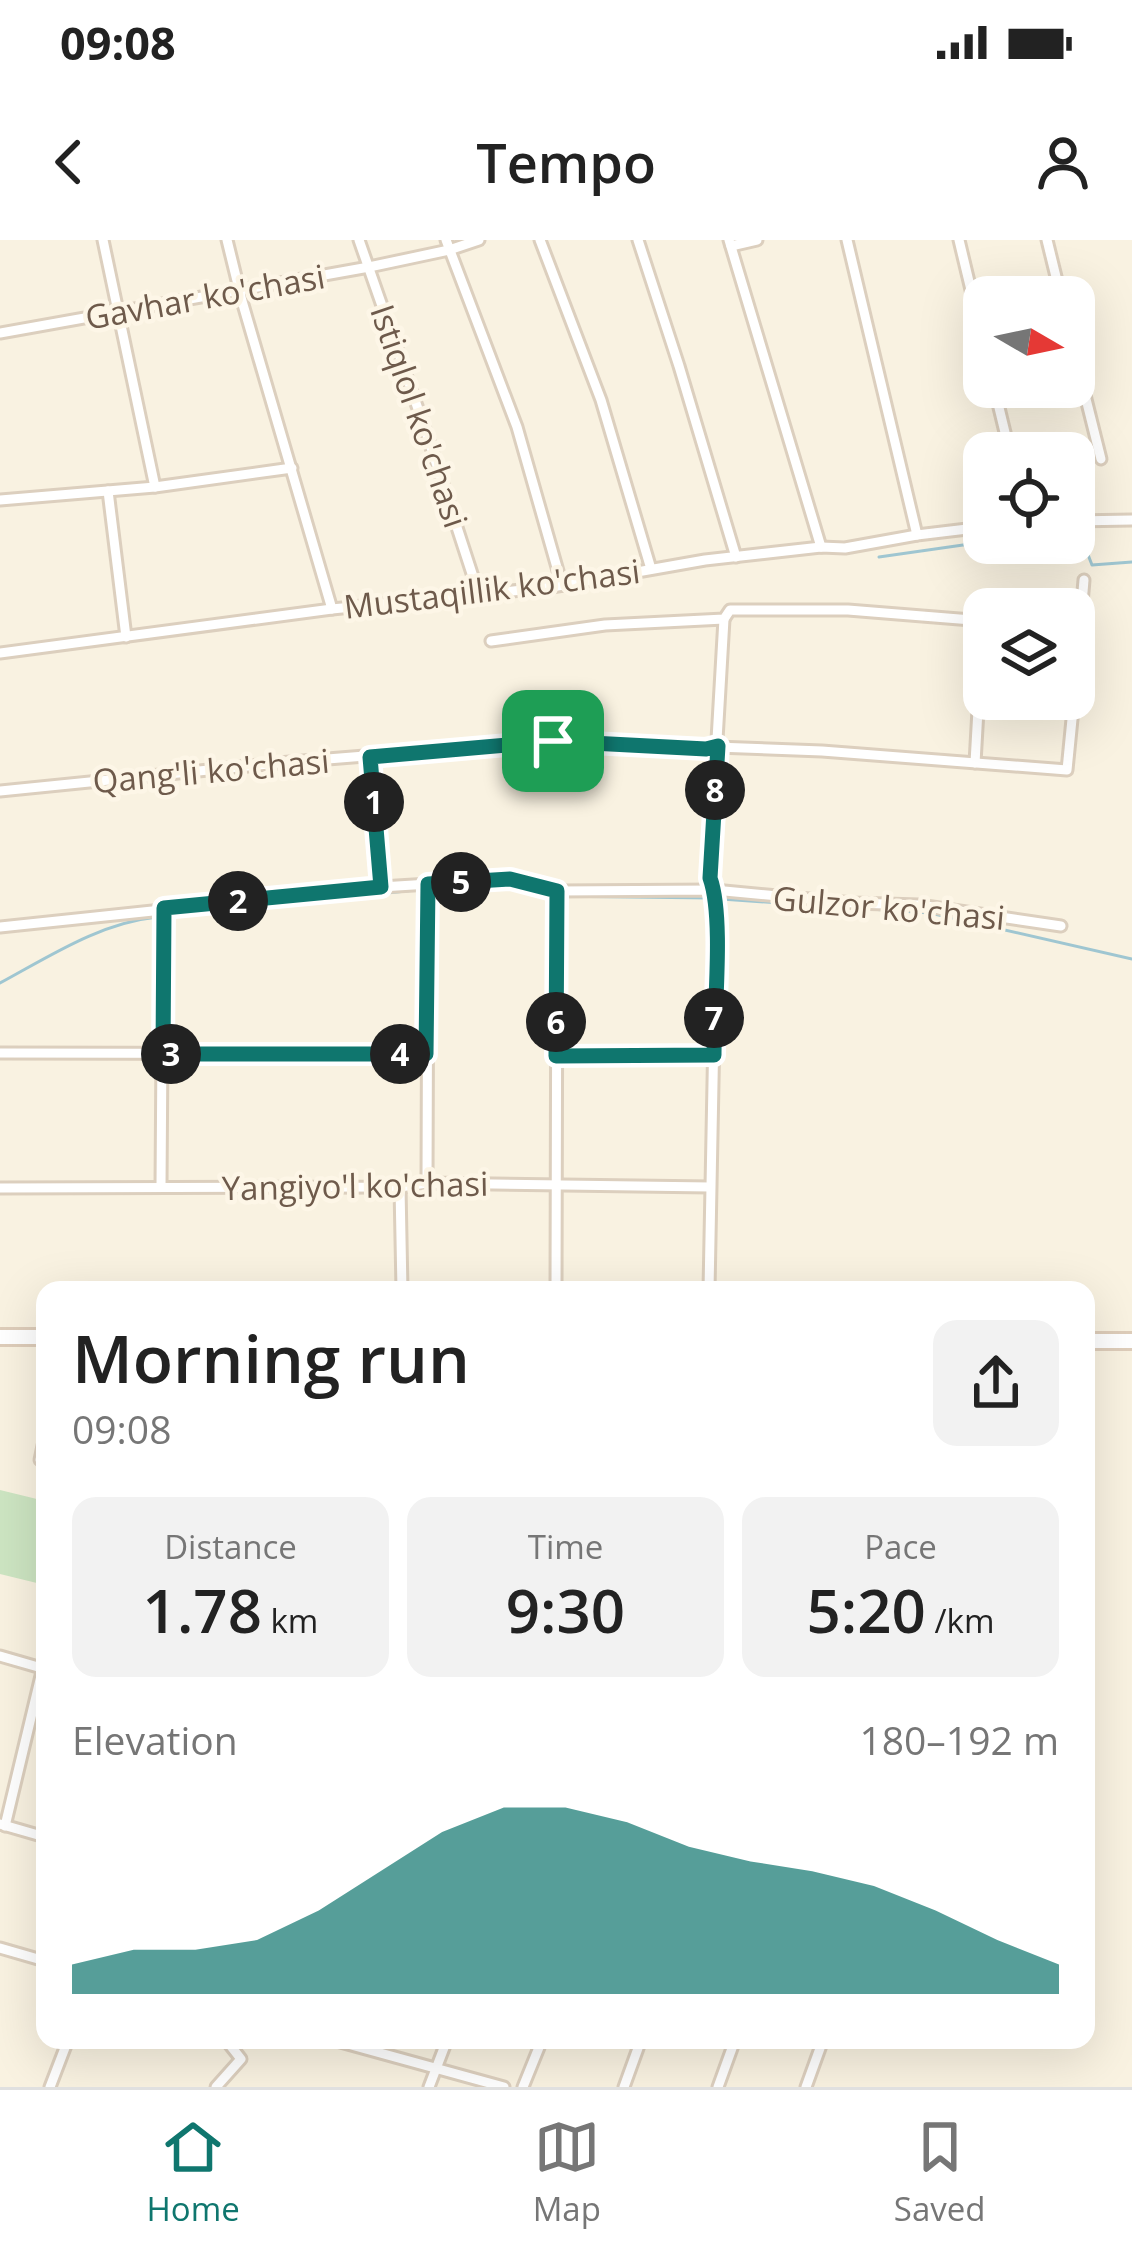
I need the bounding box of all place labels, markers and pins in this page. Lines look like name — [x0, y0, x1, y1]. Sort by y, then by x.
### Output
pin — [502, 690, 604, 792]
pin: 8 — [685, 760, 745, 820]
pin: 1 — [344, 772, 404, 832]
pin: 5 — [431, 852, 491, 912]
pin: 2 — [208, 871, 268, 931]
pin: 7 — [684, 988, 744, 1048]
pin: 6 — [526, 992, 586, 1052]
pin: 3 — [141, 1024, 201, 1084]
pin: 4 — [370, 1024, 430, 1084]

